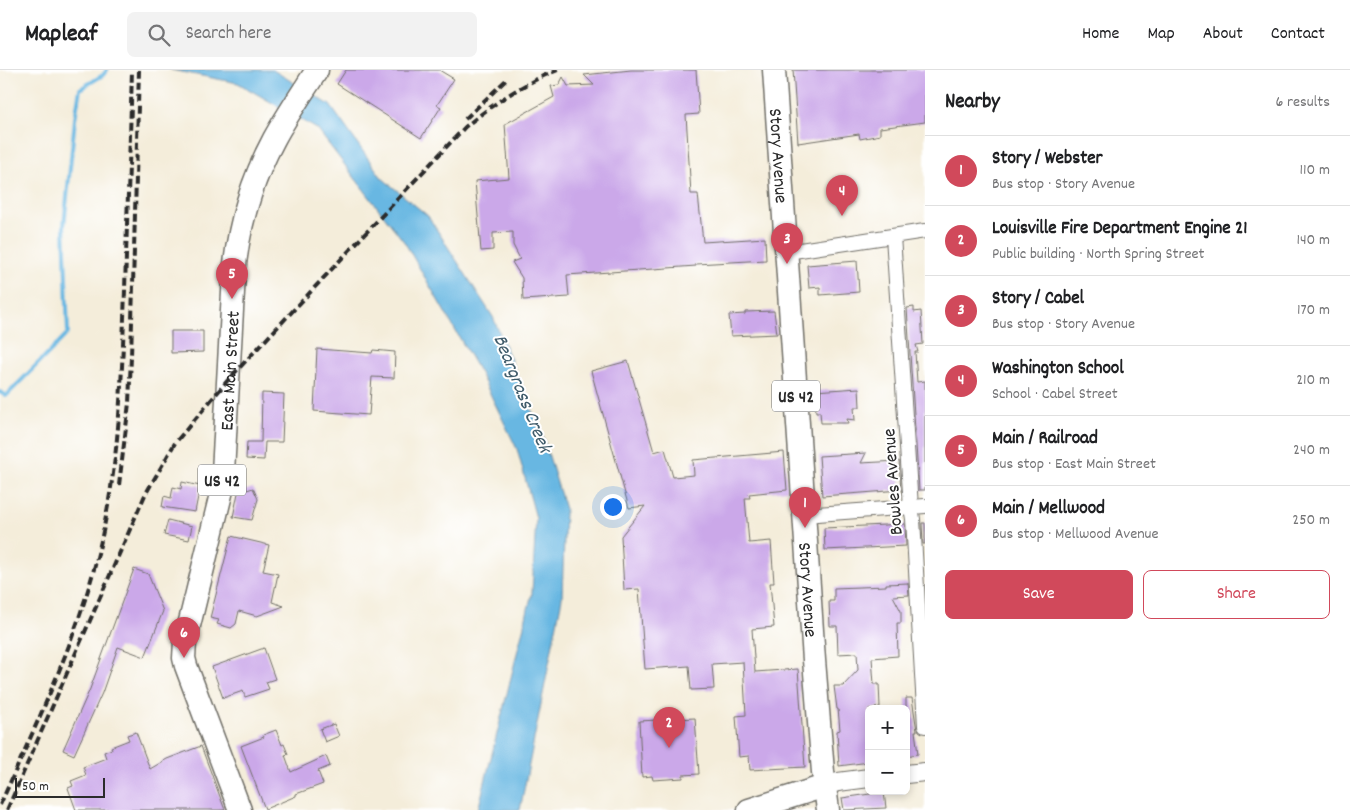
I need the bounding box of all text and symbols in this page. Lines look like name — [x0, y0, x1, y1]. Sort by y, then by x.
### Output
search box — [127, 12, 477, 57]
text: Mapleaf — [25, 18, 97, 52]
icon: search — [145, 21, 173, 49]
text: Search here — [185, 21, 271, 48]
text: Home — [1082, 22, 1119, 47]
text: Map — [1147, 22, 1175, 47]
text: About — [1203, 22, 1243, 47]
text: Contact — [1271, 22, 1325, 47]
text: Nearby — [945, 88, 1000, 118]
text: 6 results — [1275, 91, 1330, 114]
street label: Story Avenue — [760, 108, 793, 204]
text: Story / Webster — [992, 146, 1103, 173]
text: 1 — [959, 159, 963, 182]
text: 110 m — [1300, 159, 1330, 182]
text: Bus stop · Story Avenue — [992, 173, 1135, 196]
pin: 4 — [826, 175, 858, 216]
text: Louisville Fire Department Engine 21 — [992, 216, 1247, 243]
pin: 3 — [771, 223, 803, 264]
text: 2 — [958, 229, 965, 252]
text: 140 m — [1296, 229, 1330, 252]
text: Public building · North Spring Street — [992, 243, 1204, 266]
pin: 5 — [216, 258, 248, 299]
text: Story / Cabel — [992, 286, 1084, 313]
text: 3 — [957, 299, 965, 322]
text: 170 m — [1297, 299, 1330, 322]
street label: East Main Street — [215, 310, 249, 431]
text: Bus stop · Story Avenue — [992, 313, 1135, 336]
water label: Beargrass Creek — [485, 331, 558, 459]
text: Washington School — [992, 356, 1124, 383]
text: 4 — [958, 369, 964, 392]
text: 210 m — [1296, 369, 1330, 392]
road number: US 42 — [772, 380, 820, 412]
text: School · Cabel Street — [992, 383, 1118, 406]
text: Main / Railroad — [992, 426, 1098, 453]
street label: Bowles Avenue — [877, 427, 912, 536]
text: 5 — [957, 439, 965, 462]
text: 240 m — [1293, 439, 1330, 462]
text: Bus stop · East Main Street — [992, 453, 1156, 476]
road number: US 42 — [198, 464, 246, 496]
pin: 1 — [789, 487, 821, 528]
your location — [600, 494, 626, 520]
text: Main / Mellwood — [992, 496, 1105, 523]
text: 6 — [957, 509, 965, 532]
text: 250 m — [1292, 509, 1330, 532]
text: Bus stop · Mellwood Avenue — [992, 523, 1159, 546]
street label: Story Avenue — [789, 542, 822, 638]
button: Save — [945, 570, 1133, 619]
button: Share — [1143, 570, 1330, 619]
pin: 6 — [168, 617, 200, 658]
map controls — [865, 705, 910, 795]
button: + — [865, 705, 910, 750]
pin: 2 — [653, 707, 685, 748]
button: − — [865, 750, 910, 795]
scale bar — [15, 775, 105, 798]
text: 50 m — [22, 777, 49, 797]

